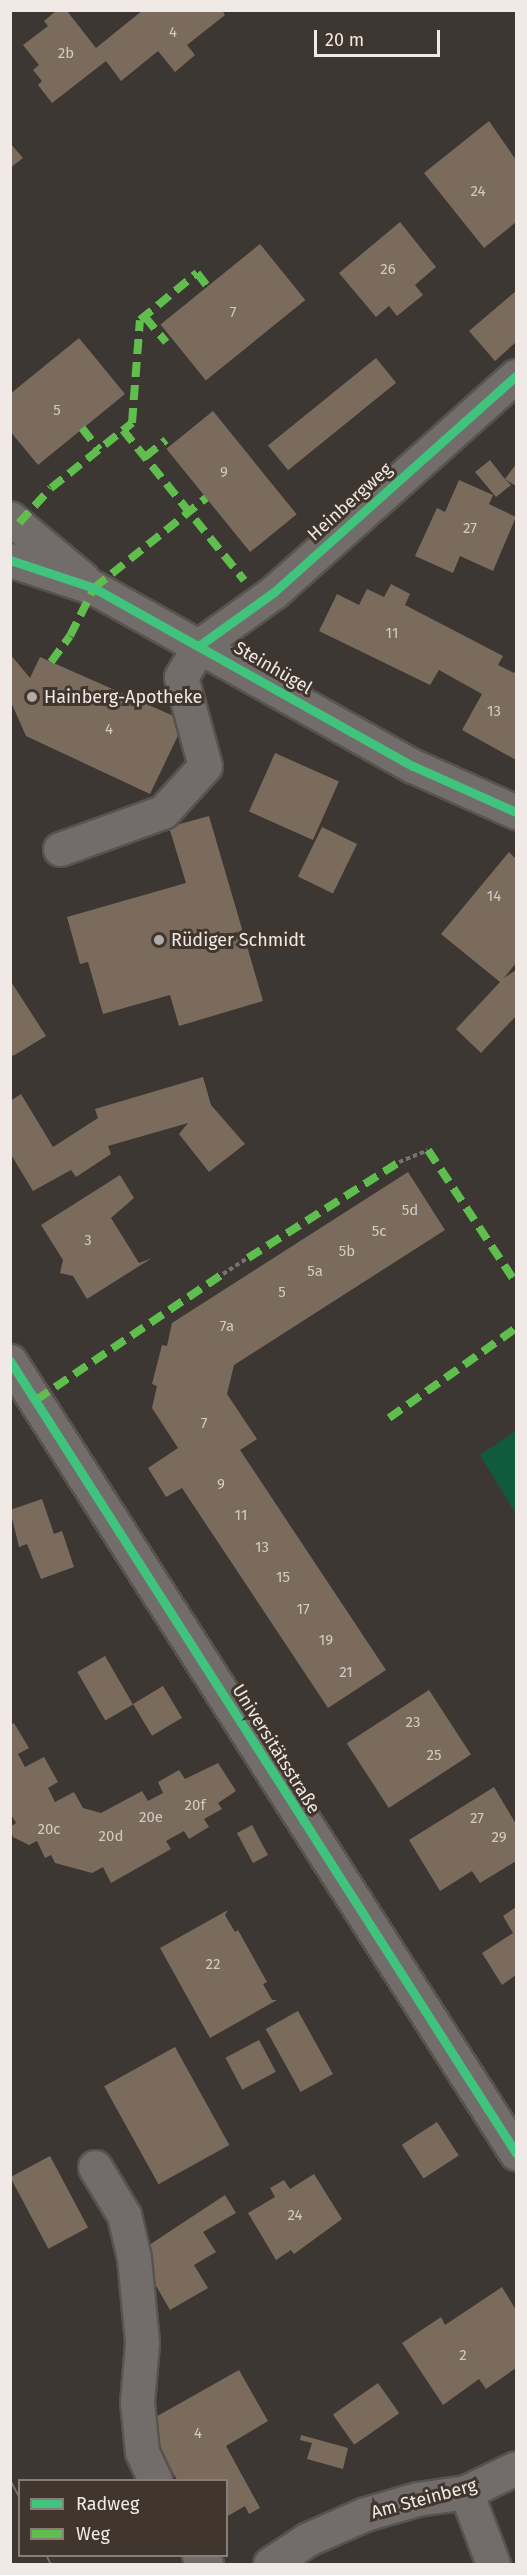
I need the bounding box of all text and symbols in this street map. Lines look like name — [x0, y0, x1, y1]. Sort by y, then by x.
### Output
scale bar — [317, 18, 443, 56]
house number: 4 — [169, 24, 177, 42]
text: 20 m — [325, 29, 364, 51]
house number: 2b — [58, 45, 74, 63]
house number: 24 — [471, 183, 485, 201]
house number: 26 — [380, 261, 396, 279]
house number: 7 — [230, 304, 236, 322]
house number: 5 — [53, 402, 61, 420]
street label: Heinbergweg — [303, 458, 397, 546]
house number: 9 — [220, 464, 228, 482]
house number: 27 — [463, 520, 477, 538]
house number: 11 — [386, 625, 398, 643]
street label: Steinhügel — [230, 637, 316, 699]
place label: Hainberg-Apotheke — [44, 686, 202, 708]
marker: Hainberg-Apotheke — [25, 690, 39, 704]
house number: 13 — [487, 703, 501, 721]
house number: 4 — [105, 721, 113, 739]
house number: 14 — [487, 888, 501, 906]
place label: Rüdiger Schmidt — [171, 929, 306, 951]
marker: Rüdiger Schmidt — [152, 933, 166, 947]
house number: 5d — [402, 1202, 418, 1220]
house number: 5c — [372, 1223, 386, 1241]
house number: 3 — [84, 1232, 92, 1250]
house number: 5b — [339, 1243, 355, 1261]
house number: 5a — [307, 1263, 323, 1281]
house number: 5 — [278, 1284, 286, 1302]
house number: 7a — [220, 1318, 234, 1336]
house number: 7 — [201, 1415, 207, 1433]
house number: 9 — [217, 1476, 225, 1494]
house number: 11 — [235, 1507, 247, 1525]
house number: 13 — [255, 1539, 269, 1557]
house number: 15 — [276, 1569, 290, 1587]
house number: 17 — [296, 1601, 310, 1619]
house number: 19 — [319, 1632, 333, 1650]
house number: 21 — [339, 1664, 353, 1682]
street label: Universitätsstraße — [227, 1680, 325, 1818]
house number: 23 — [406, 1714, 420, 1732]
house number: 25 — [427, 1747, 441, 1765]
house number: 20f — [185, 1797, 205, 1815]
house number: 20e — [139, 1809, 163, 1827]
house number: 27 — [470, 1810, 484, 1828]
house number: 20c — [38, 1821, 60, 1839]
house number: 20d — [99, 1828, 123, 1846]
house number: 29 — [491, 1829, 507, 1847]
house number: 22 — [206, 1956, 220, 1974]
house number: 24 — [288, 2207, 302, 2225]
house number: 2 — [459, 2347, 467, 2365]
house number: 4 — [194, 2425, 202, 2443]
street label: Am Steinberg — [369, 2475, 479, 2523]
legend — [18, 2479, 228, 2557]
text: Radweg — [76, 2493, 139, 2515]
text: Weg — [76, 2523, 110, 2545]

